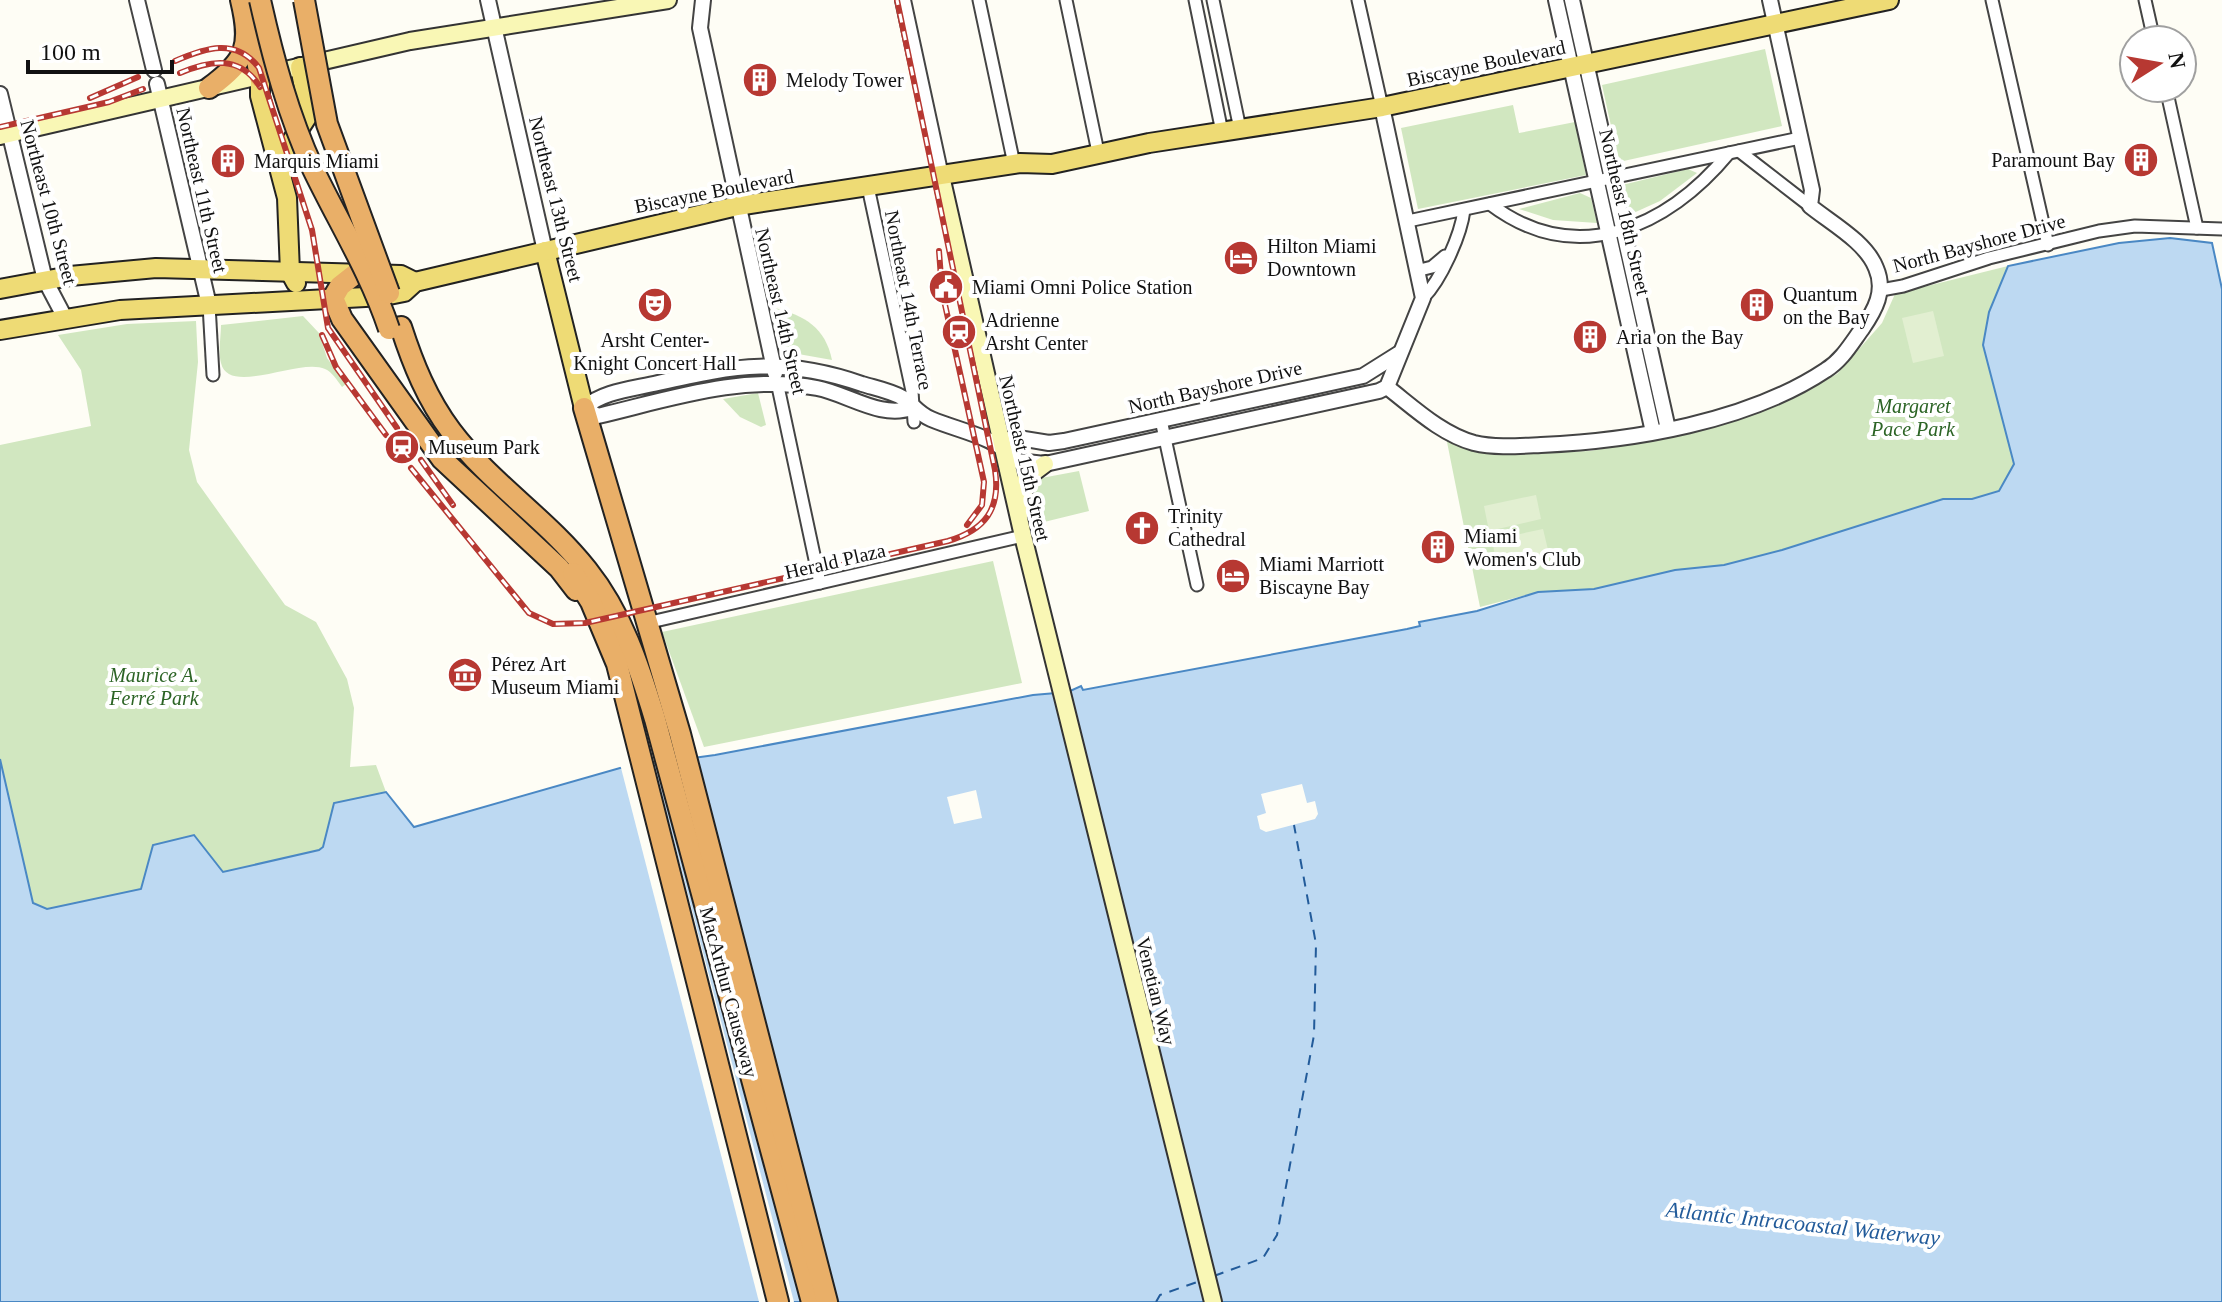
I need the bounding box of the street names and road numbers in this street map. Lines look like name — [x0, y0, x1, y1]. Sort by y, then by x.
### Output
street label: Biscayne Boulevard — [1405, 35, 1568, 92]
street label: Northeast 11th Street — [172, 105, 232, 275]
street label: Northeast 13th Street — [525, 114, 587, 285]
street label: Northeast 10th Street — [16, 117, 82, 287]
street label: Northeast 18th Street — [1595, 127, 1655, 298]
street label: Biscayne Boulevard — [633, 165, 796, 218]
street label: Northeast 14th Terrace — [881, 208, 937, 392]
street label: North Bayshore Drive — [1890, 209, 2068, 278]
street label: Northeast 14th Street — [751, 226, 811, 397]
street label: North Bayshore Drive — [1126, 356, 1304, 419]
street label: Northeast 15th Street — [995, 373, 1055, 544]
street label: Herald Plaza — [782, 539, 888, 583]
street label: MacArthur Causeway — [695, 904, 762, 1080]
street label: Venetian Way — [1131, 935, 1180, 1048]

